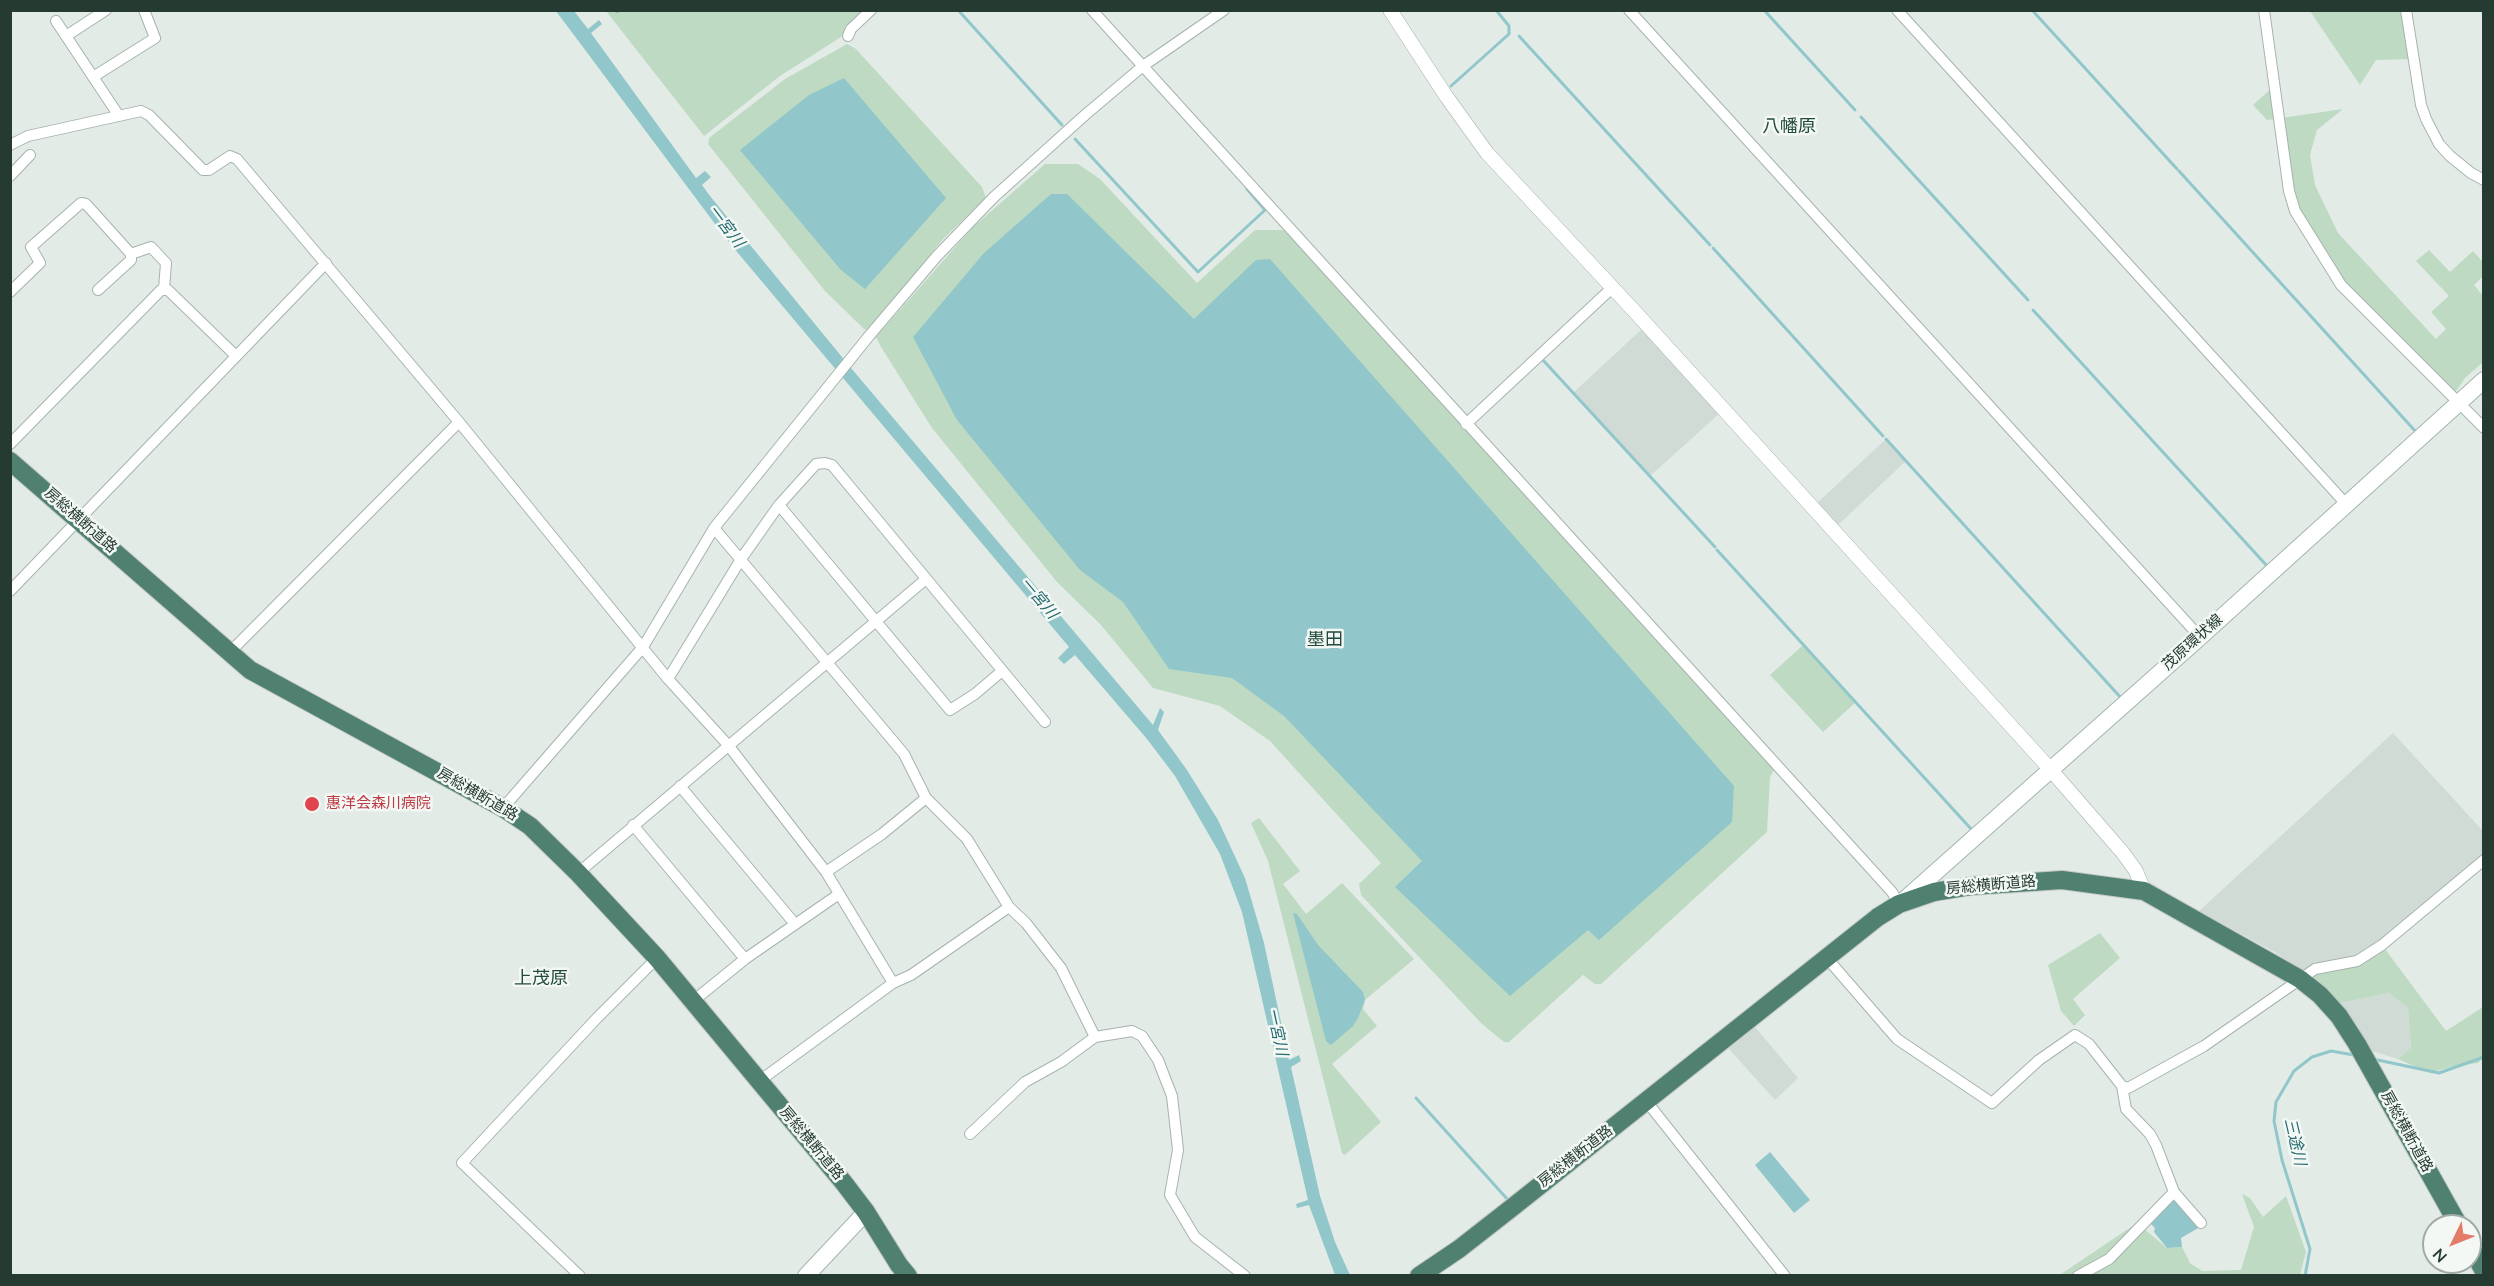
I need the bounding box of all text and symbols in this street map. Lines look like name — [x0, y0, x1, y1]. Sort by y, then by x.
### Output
district label: 八幡原 — [1762, 117, 1816, 139]
water label: 一宮川 — [703, 202, 747, 252]
street label: 房総横断道路 — [40, 485, 120, 557]
water label: 一宮川 — [1015, 574, 1061, 624]
street label: 茂原環状線 — [2159, 611, 2227, 675]
district label: 墨田 — [1307, 630, 1343, 652]
street label: 房総横断道路 — [434, 765, 520, 825]
marker: 惠洋会森川病院 — [303, 795, 321, 813]
place label: 惠洋会森川病院 — [326, 795, 431, 813]
street label: 房総横断道路 — [1945, 873, 2037, 899]
district label: 上茂原 — [514, 969, 568, 991]
water label: 一宮川 — [1262, 1007, 1290, 1057]
street label: 房総横断道路 — [2376, 1088, 2436, 1176]
street label: 房総横断道路 — [775, 1104, 847, 1184]
water label: 三途川 — [2279, 1116, 2309, 1168]
street label: 房総横断道路 — [1535, 1122, 1617, 1192]
north arrow — [2422, 1214, 2482, 1274]
text: N — [2428, 1243, 2452, 1267]

